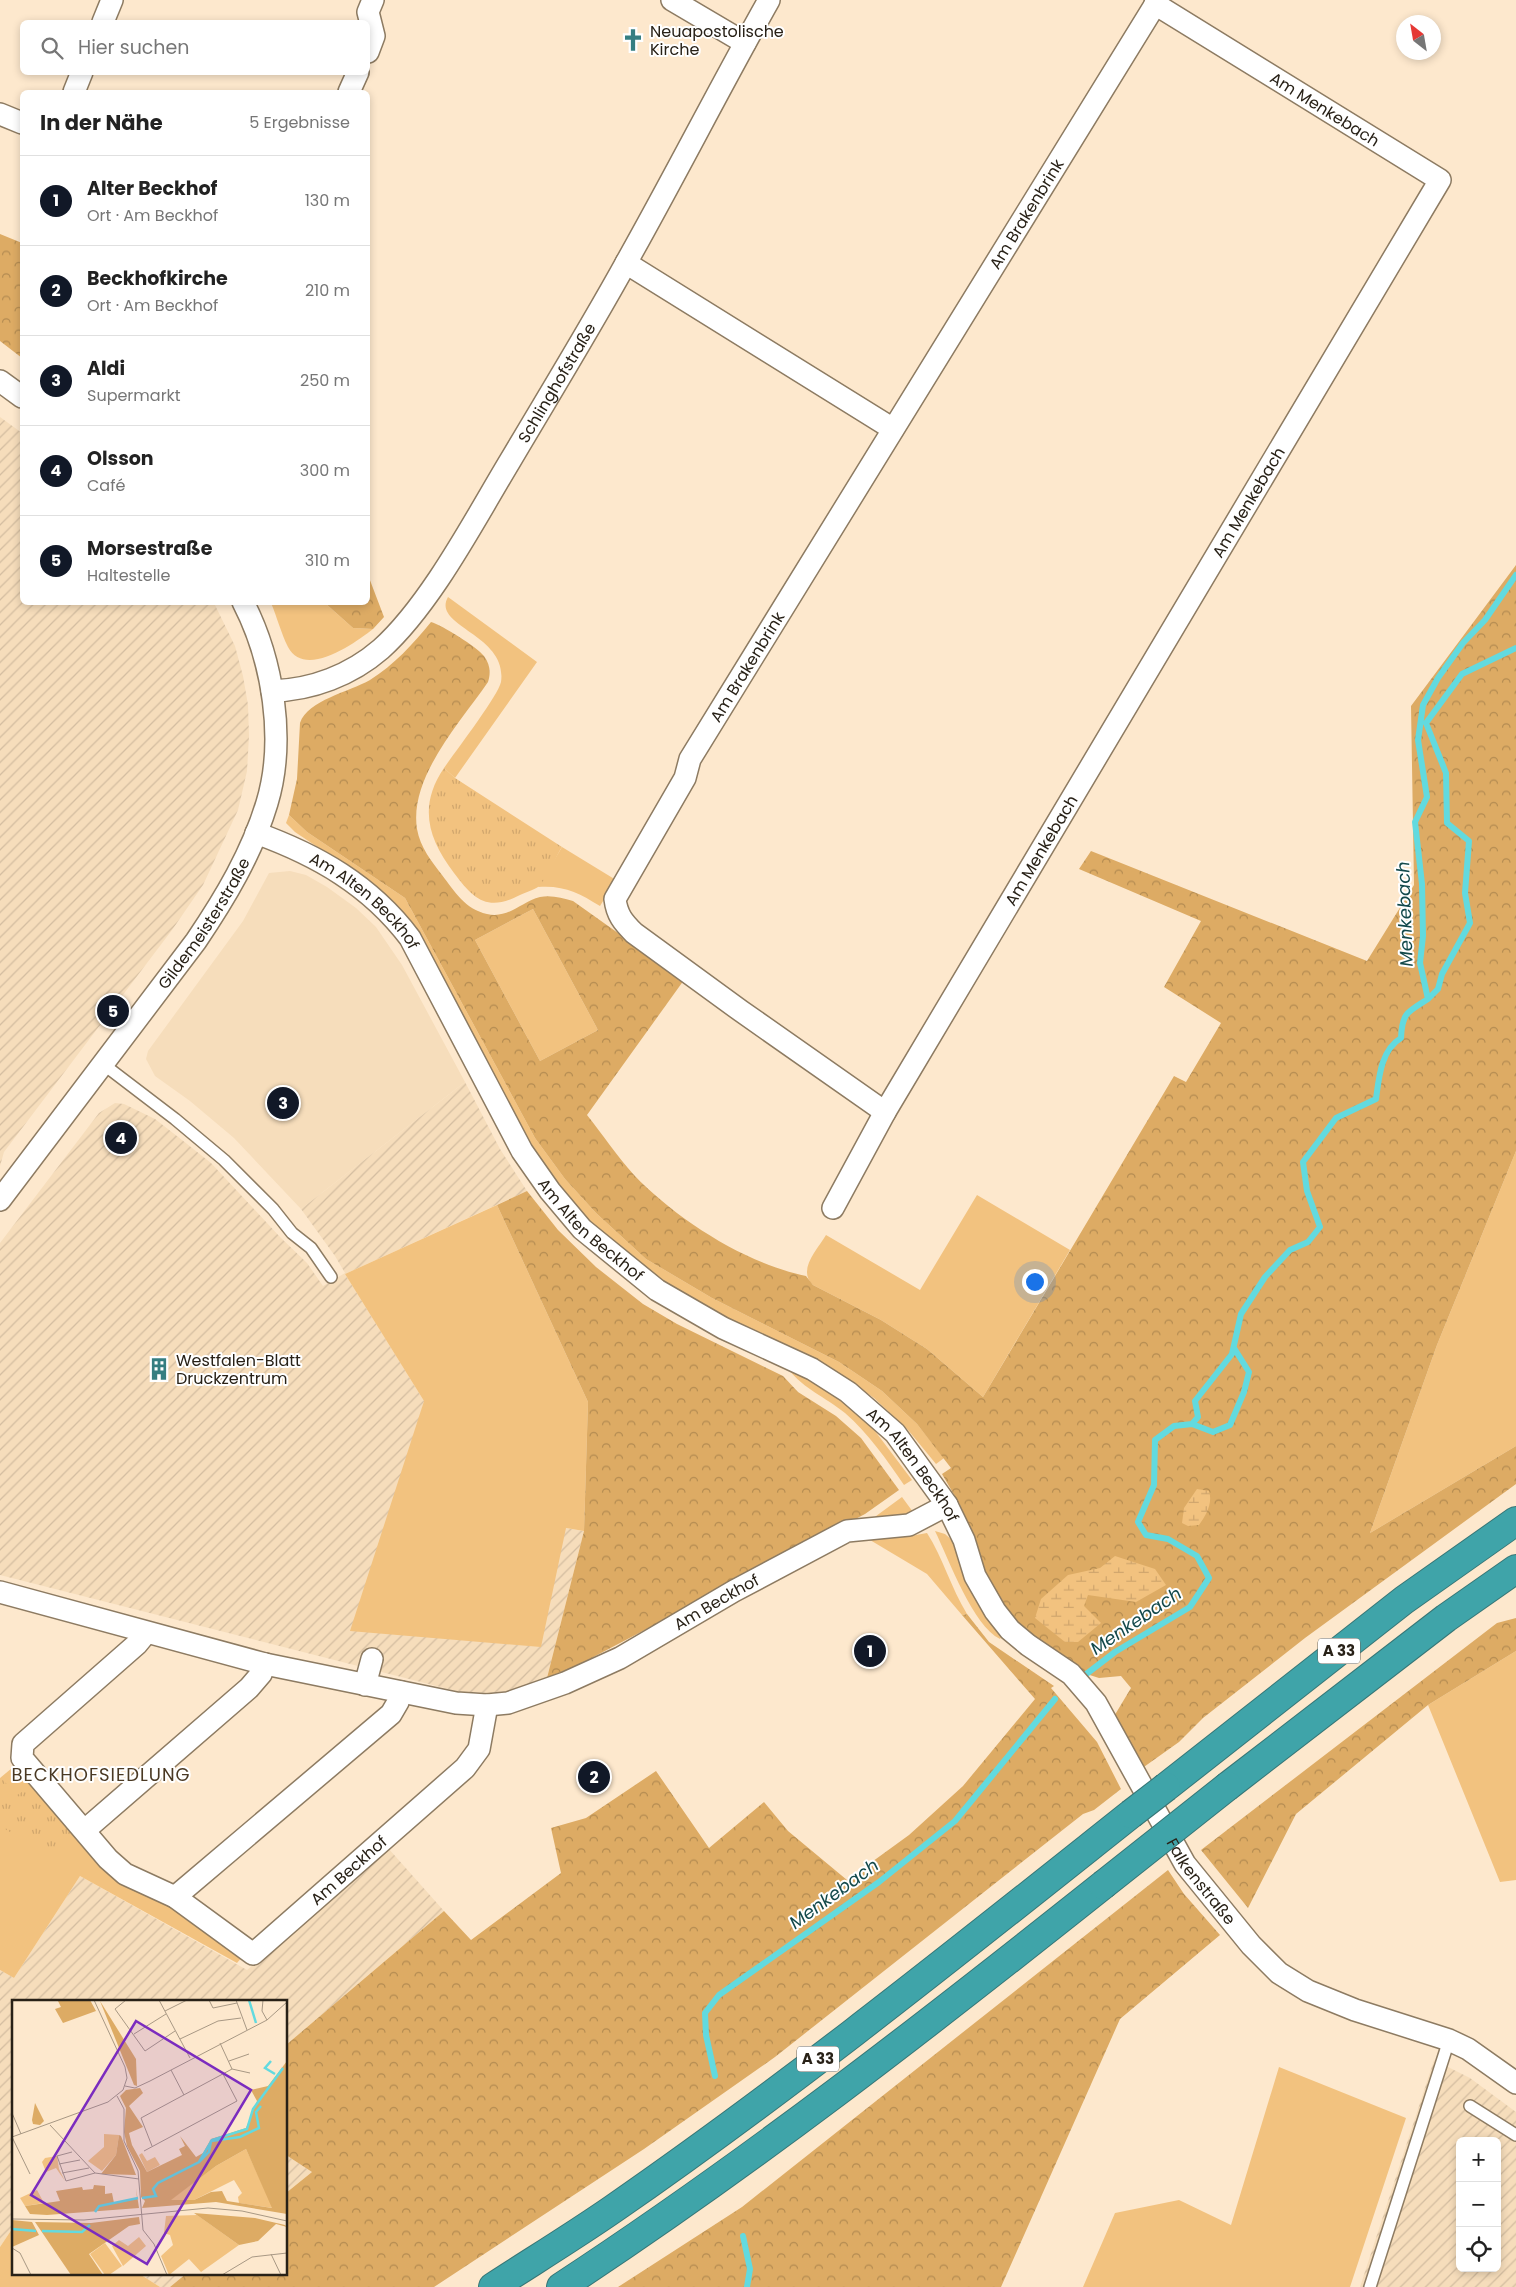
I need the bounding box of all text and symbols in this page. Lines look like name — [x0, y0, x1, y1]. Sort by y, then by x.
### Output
north arrow — [1396, 15, 1441, 60]
search box — [20, 20, 370, 75]
place label: Neuapostolische Kirche — [650, 20, 784, 61]
church icon: Neuapostolische Kirche — [620, 27, 646, 53]
icon: search — [38, 34, 66, 62]
text: Hier suchen — [78, 34, 189, 61]
street label: Am Menkebach — [1266, 66, 1384, 152]
text: In der Nähe — [40, 108, 163, 137]
text: 5 Ergebnisse — [249, 111, 350, 134]
street label: Am Brakenbrink — [984, 154, 1070, 274]
text: Alter Beckhof — [87, 175, 217, 202]
text: 1 — [53, 189, 59, 212]
text: 130 m — [305, 189, 350, 212]
text: Ort · Am Beckhof — [87, 204, 218, 227]
text: Beckhofkirche — [87, 265, 228, 292]
text: 2 — [51, 279, 61, 302]
text: 210 m — [305, 279, 350, 302]
text: Ort · Am Beckhof — [87, 294, 218, 317]
street label: Schlinghofstraße — [512, 319, 602, 447]
text: Aldi — [87, 355, 125, 382]
text: 3 — [51, 369, 61, 392]
text: 250 m — [300, 369, 350, 392]
text: Supermarkt — [87, 384, 181, 407]
street label: Am Menkebach — [1207, 443, 1291, 562]
text: Olsson — [87, 445, 154, 472]
text: 4 — [51, 459, 61, 482]
text: 300 m — [300, 459, 350, 482]
text: Café — [87, 474, 125, 497]
text: Morsestraße — [87, 535, 212, 562]
text: 5 — [51, 549, 61, 572]
text: 310 m — [305, 549, 350, 572]
text: Haltestelle — [87, 564, 170, 587]
street label: Am Brakenbrink — [705, 607, 791, 727]
street label: Am Menkebach — [999, 791, 1083, 910]
street label: Am Alten Beckhof — [305, 847, 425, 953]
street label: Gildemeisterstraße — [153, 854, 256, 994]
water label: Menkebach — [1390, 861, 1419, 967]
pin: 5 — [97, 992, 129, 1030]
pin: 3 — [267, 1084, 299, 1122]
pin: 4 — [105, 1119, 137, 1157]
street label: Am Alten Beckhof — [532, 1174, 648, 1287]
your location — [1022, 1269, 1048, 1295]
place label: Westfalen-Blatt Druckzentrum — [176, 1349, 301, 1390]
building icon: Westfalen-Blatt Druckzentrum — [146, 1356, 172, 1382]
street label: Am Alten Beckhof — [861, 1402, 964, 1526]
street label: Am Beckhof — [670, 1569, 763, 1636]
water label: Menkebach — [1085, 1581, 1186, 1660]
pin: 1 — [854, 1632, 886, 1670]
road number: A 33 — [1318, 1638, 1360, 1664]
pin: 2 — [578, 1758, 610, 1796]
district label: BECKHOFSIEDLUNG — [11, 1762, 191, 1787]
street label: Am Beckhof — [306, 1831, 392, 1911]
street label: Falkenstraße — [1161, 1834, 1241, 1930]
water label: Menkebach — [784, 1853, 884, 1935]
inset map — [12, 2000, 288, 2274]
road number: A 33 — [797, 2046, 839, 2072]
map controls — [1456, 2137, 1501, 2272]
button: + — [1456, 2137, 1501, 2182]
button: − — [1456, 2182, 1501, 2227]
button: locate — [1456, 2227, 1501, 2272]

